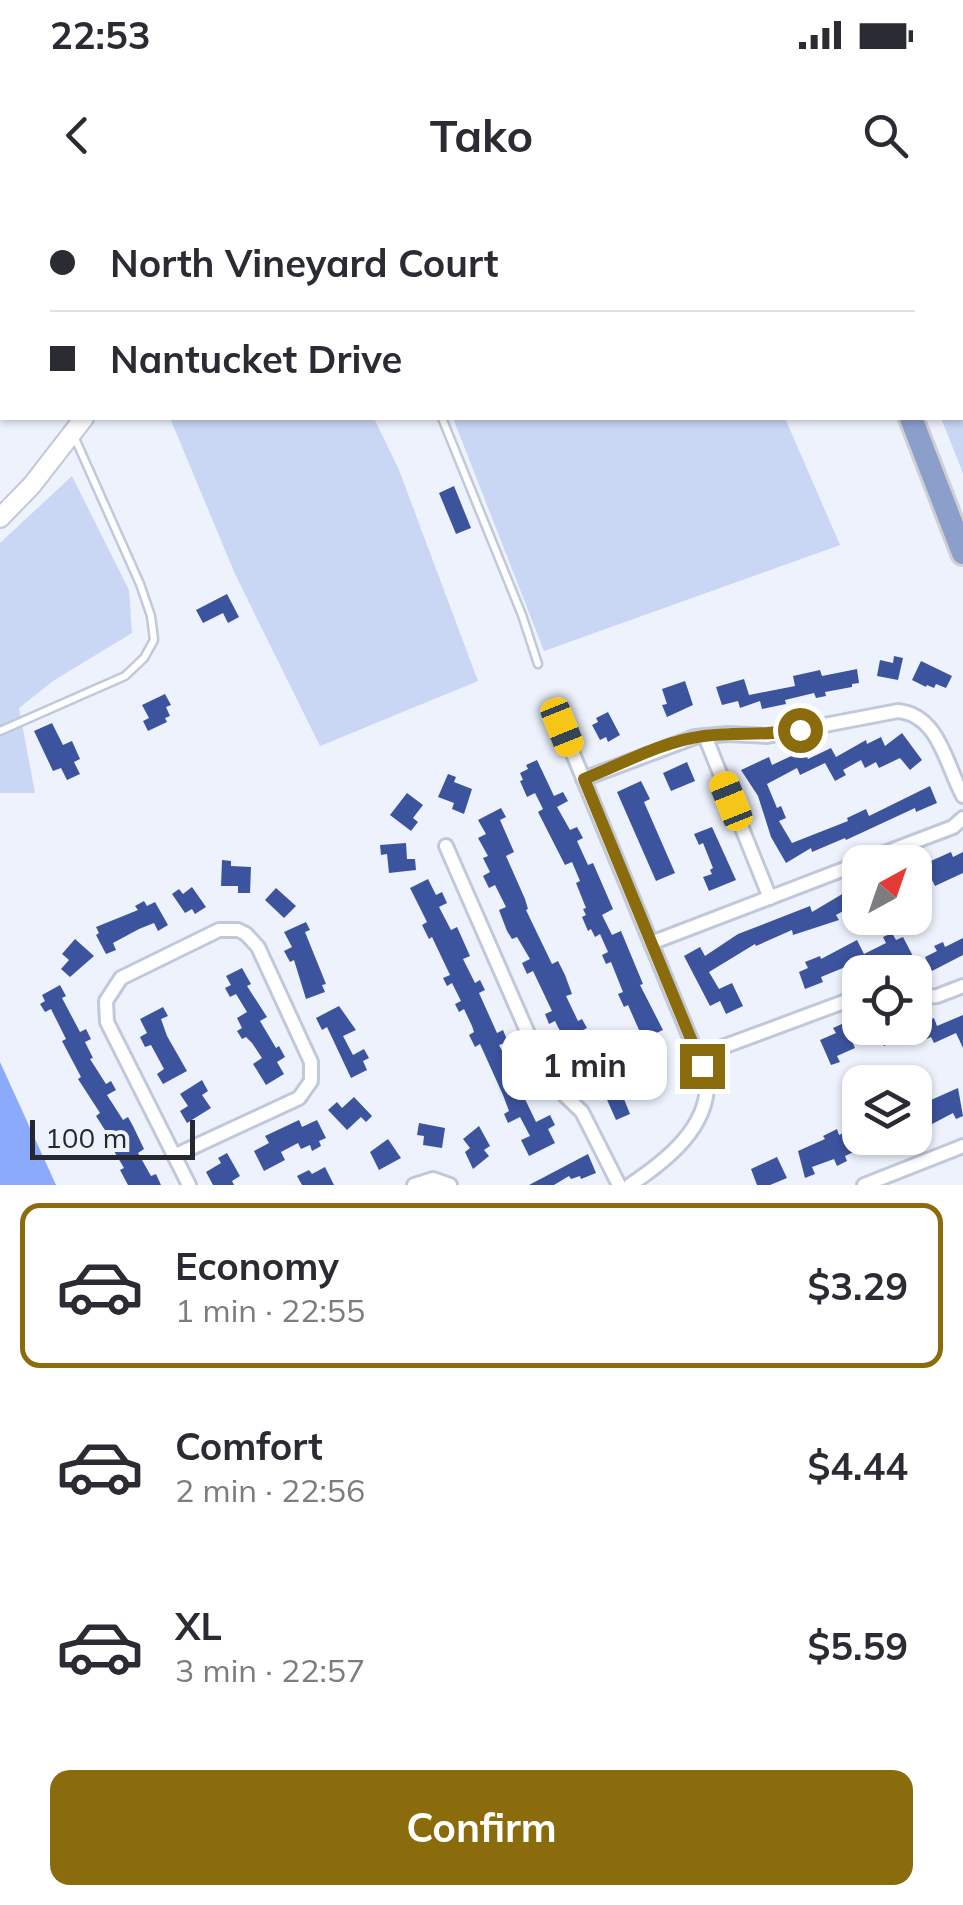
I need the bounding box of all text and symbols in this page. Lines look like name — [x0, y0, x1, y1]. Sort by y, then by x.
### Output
text: 22:53 — [50, 11, 151, 59]
text: Tako — [430, 107, 533, 163]
icon: back — [50, 108, 105, 163]
icon: search — [858, 108, 913, 163]
text: North Vineyard Court — [110, 239, 498, 287]
text: Nantucket Drive — [110, 335, 402, 383]
car — [537, 694, 587, 760]
route start — [778, 708, 823, 753]
car — [706, 768, 756, 834]
north arrow — [842, 845, 932, 935]
map controls — [842, 845, 932, 1155]
button: locate — [842, 955, 932, 1045]
callout: 1 min — [502, 1031, 667, 1101]
route end — [680, 1044, 725, 1089]
text: 1 min — [542, 1045, 627, 1085]
button: layers — [842, 1065, 932, 1155]
scale bar — [30, 1115, 195, 1160]
text: 100 m — [45, 1120, 127, 1155]
icon: car — [55, 1241, 145, 1331]
text: Economy — [175, 1242, 339, 1290]
text: $3.29 — [807, 1262, 908, 1310]
text: 1 min · 22:55 — [175, 1290, 365, 1330]
icon: car — [55, 1421, 145, 1511]
text: Comfort — [175, 1422, 323, 1470]
text: $4.44 — [807, 1442, 908, 1490]
text: 2 min · 22:56 — [175, 1470, 365, 1510]
icon: car — [55, 1601, 145, 1691]
text: XL — [175, 1602, 222, 1650]
text: $5.59 — [807, 1622, 908, 1670]
text: 3 min · 22:57 — [175, 1650, 365, 1690]
button: Confirm — [50, 1770, 913, 1885]

